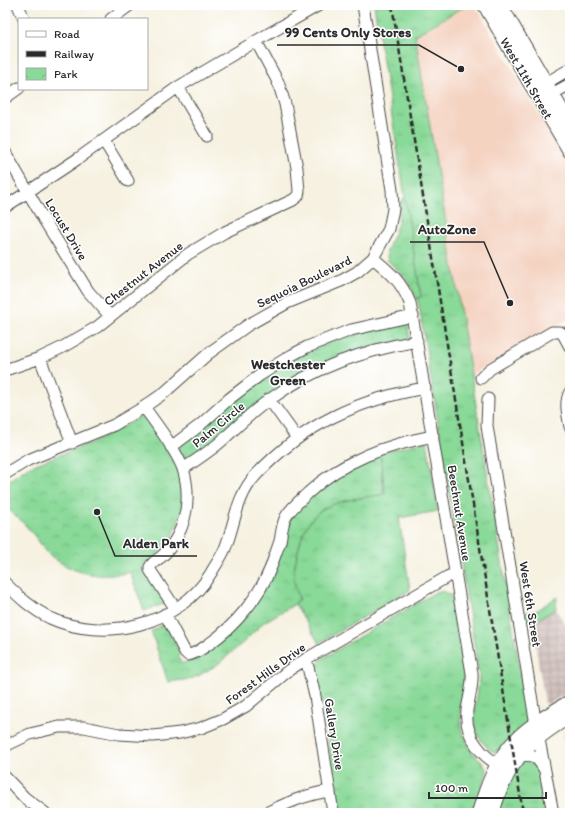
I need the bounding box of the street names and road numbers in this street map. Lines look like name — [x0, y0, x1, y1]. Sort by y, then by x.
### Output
street label: West 11th Street — [497, 35, 556, 122]
street label: Locust Drive — [42, 196, 91, 263]
street label: Chestnut Avenue — [101, 238, 186, 309]
street label: Sequoia Boulevard — [254, 252, 354, 311]
street label: Palm Circle — [189, 398, 248, 451]
street label: Beechnut Avenue — [444, 464, 475, 562]
street label: West 6th Street — [516, 560, 545, 648]
street label: Forest Hills Drive — [222, 639, 308, 707]
street label: Gallery Drive — [321, 697, 348, 771]

